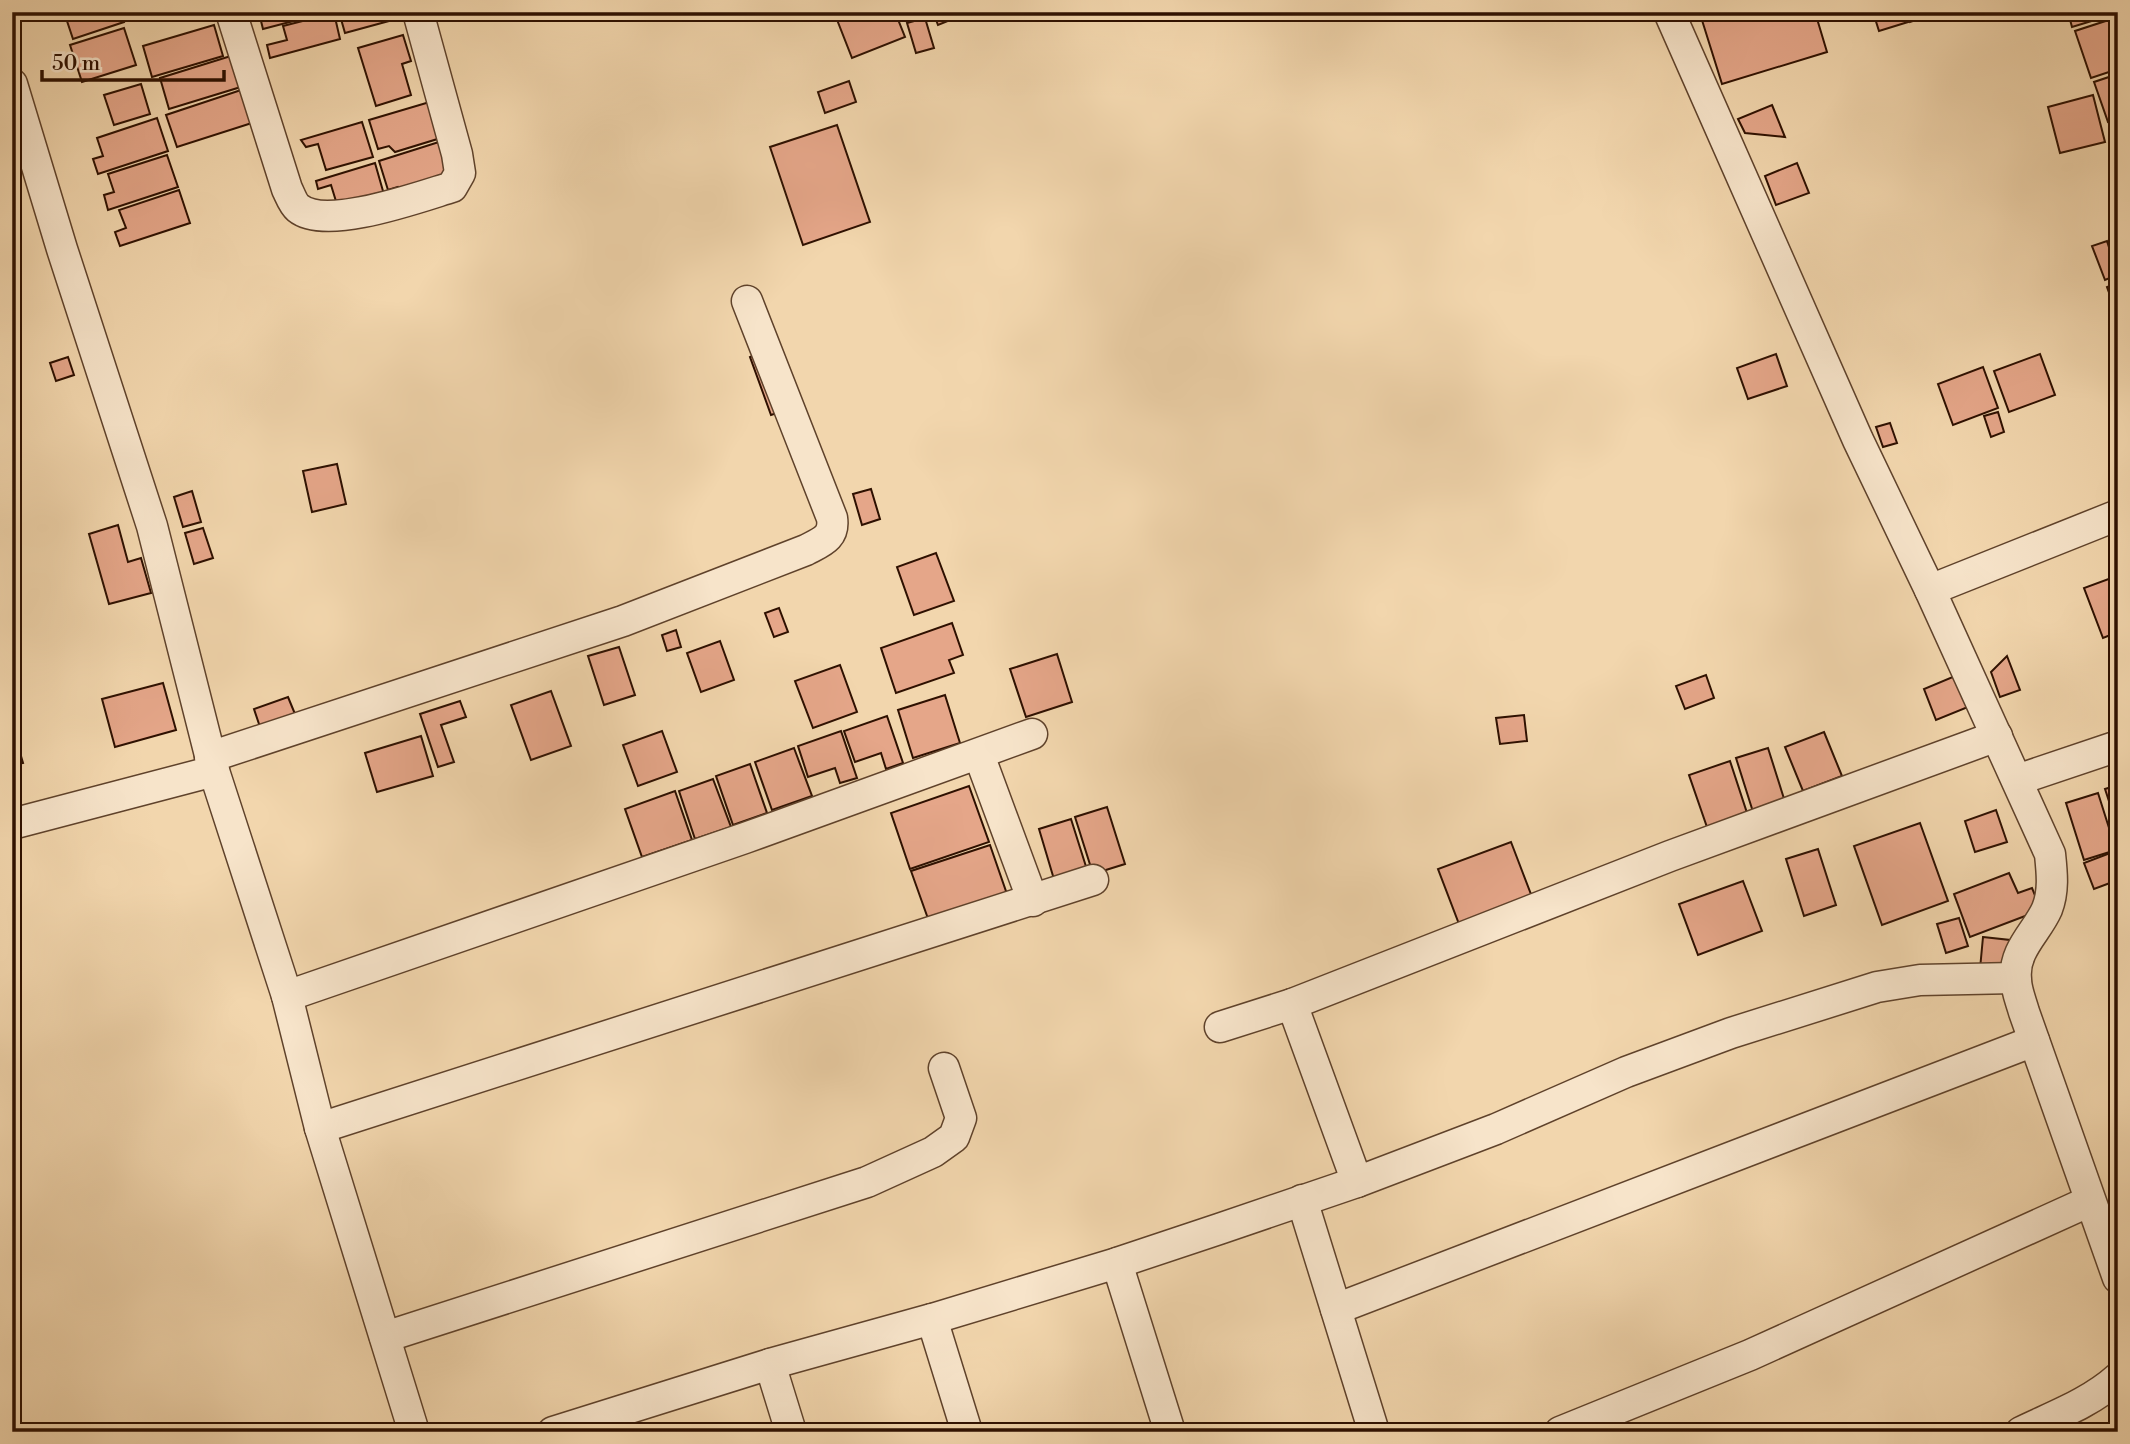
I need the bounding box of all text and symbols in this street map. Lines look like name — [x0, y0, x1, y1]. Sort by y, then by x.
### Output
scale bar — [42, 38, 224, 82]
text: 50 m — [52, 51, 100, 77]

